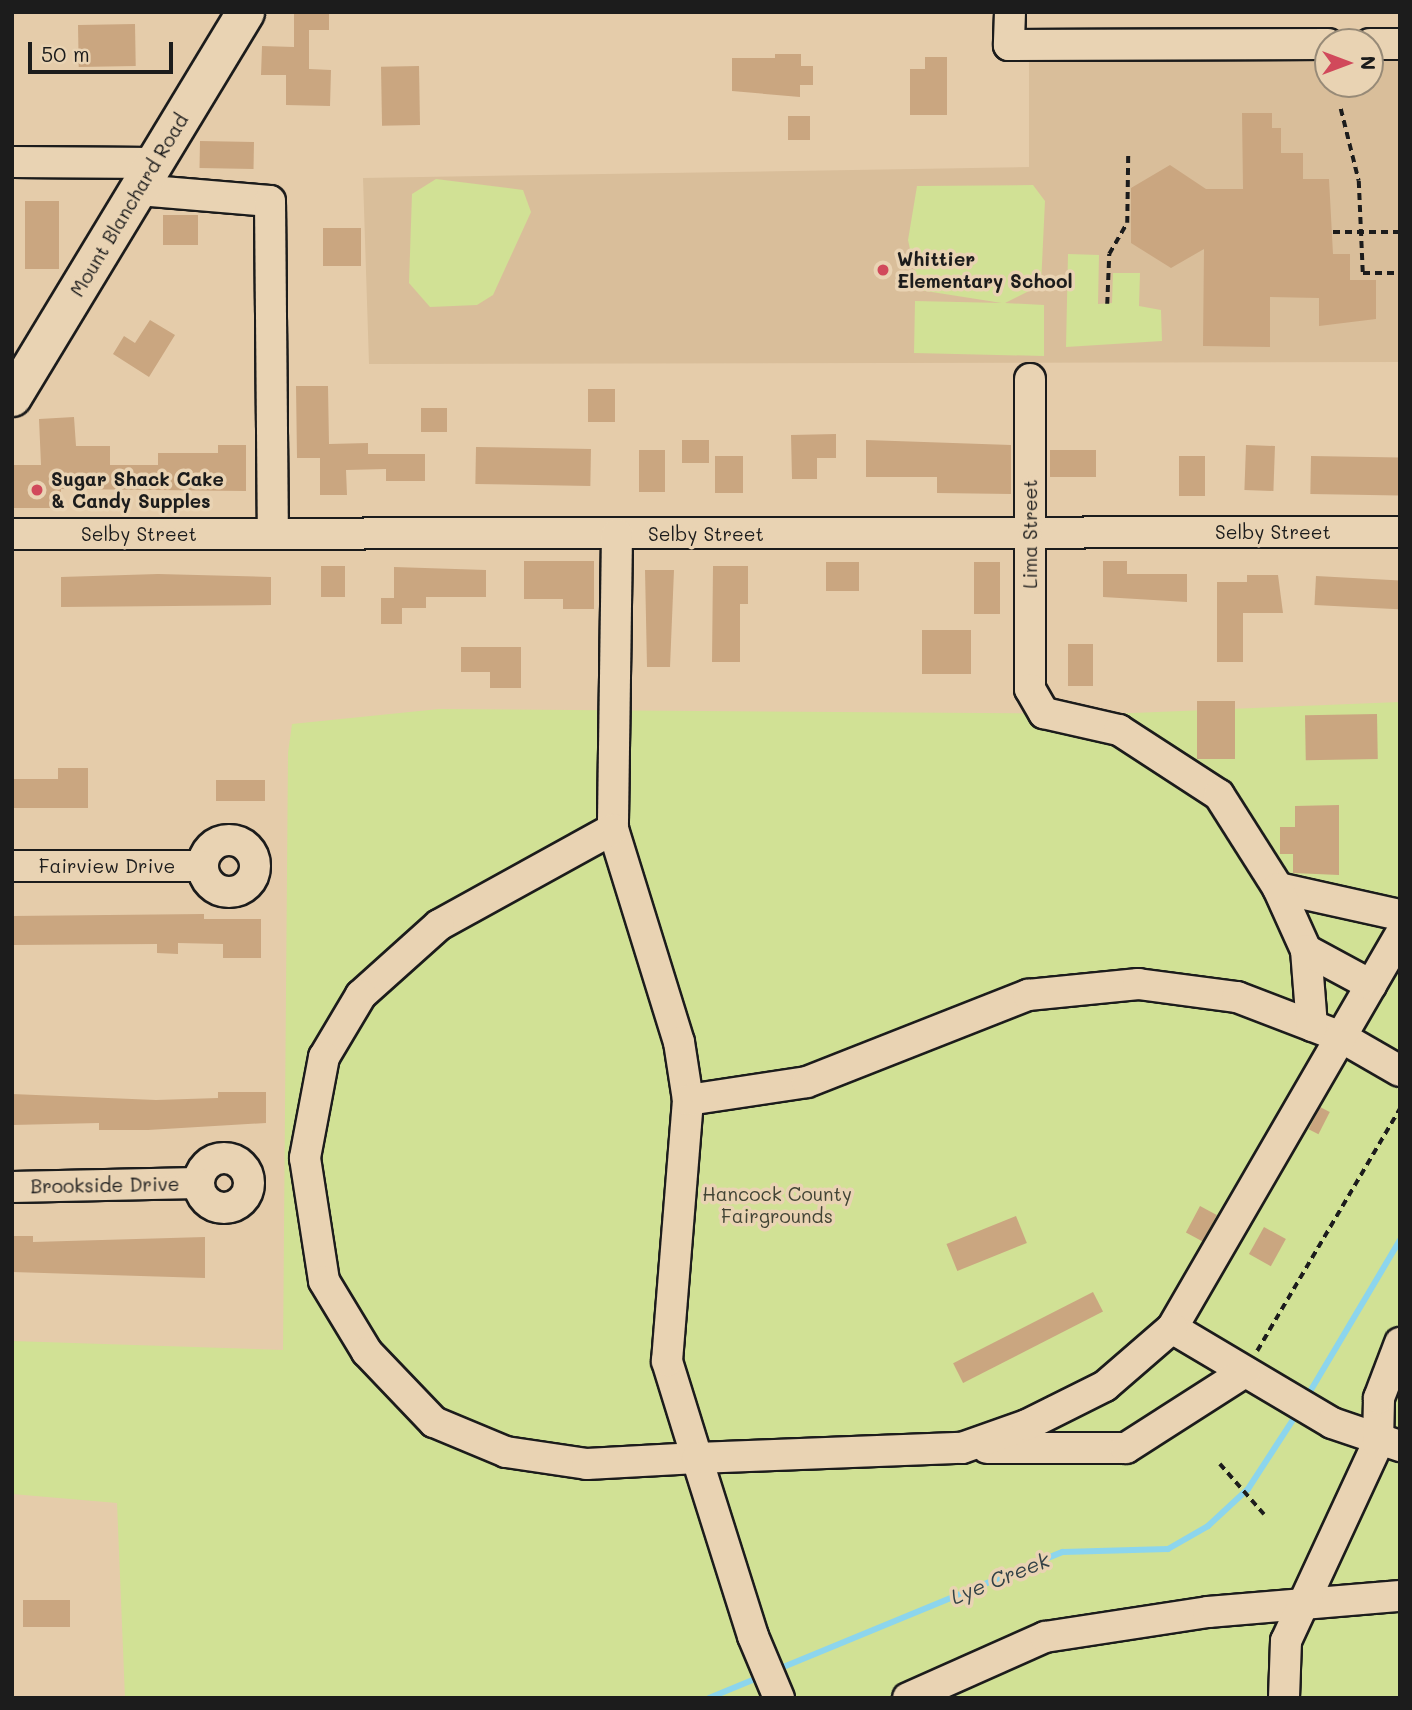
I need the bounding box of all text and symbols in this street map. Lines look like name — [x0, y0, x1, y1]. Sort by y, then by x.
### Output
scale bar — [32, 28, 177, 72]
north arrow — [1314, 28, 1384, 98]
text: 50 m — [41, 40, 90, 67]
text: N — [1356, 56, 1381, 70]
street label: Mount Blanchard Road — [65, 109, 193, 301]
place label: Whittier Elementary School — [897, 248, 1073, 292]
marker: Whittier Elementary School — [875, 262, 891, 278]
place label: Sugar Shack Cake & Candy Supples — [51, 468, 224, 512]
street label: Lima Street — [1019, 479, 1041, 589]
marker: Sugar Shack Cake & Candy Supples — [29, 482, 45, 498]
street label: Selby Street — [1215, 521, 1331, 543]
street label: Selby Street — [81, 523, 197, 545]
street label: Selby Street — [648, 523, 764, 545]
street label: Fairview Drive — [39, 855, 175, 877]
street label: Brookside Drive — [30, 1172, 180, 1198]
park label: Hancock County Fairgrounds — [702, 1183, 852, 1227]
water label: Lye Creek — [947, 1547, 1053, 1609]

